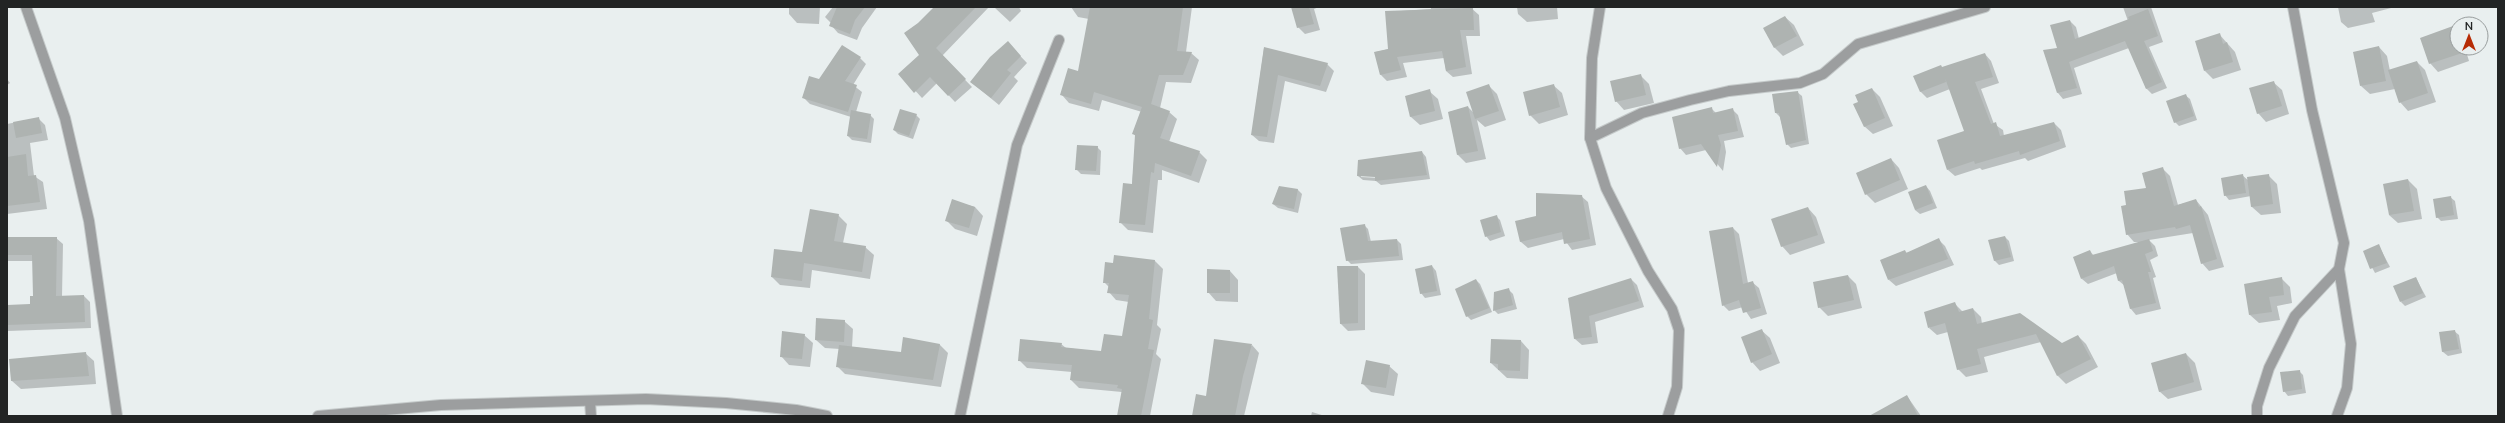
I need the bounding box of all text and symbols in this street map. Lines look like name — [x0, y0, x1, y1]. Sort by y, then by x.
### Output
north arrow — [2449, 16, 2489, 56]
text: N — [2465, 19, 2473, 33]

